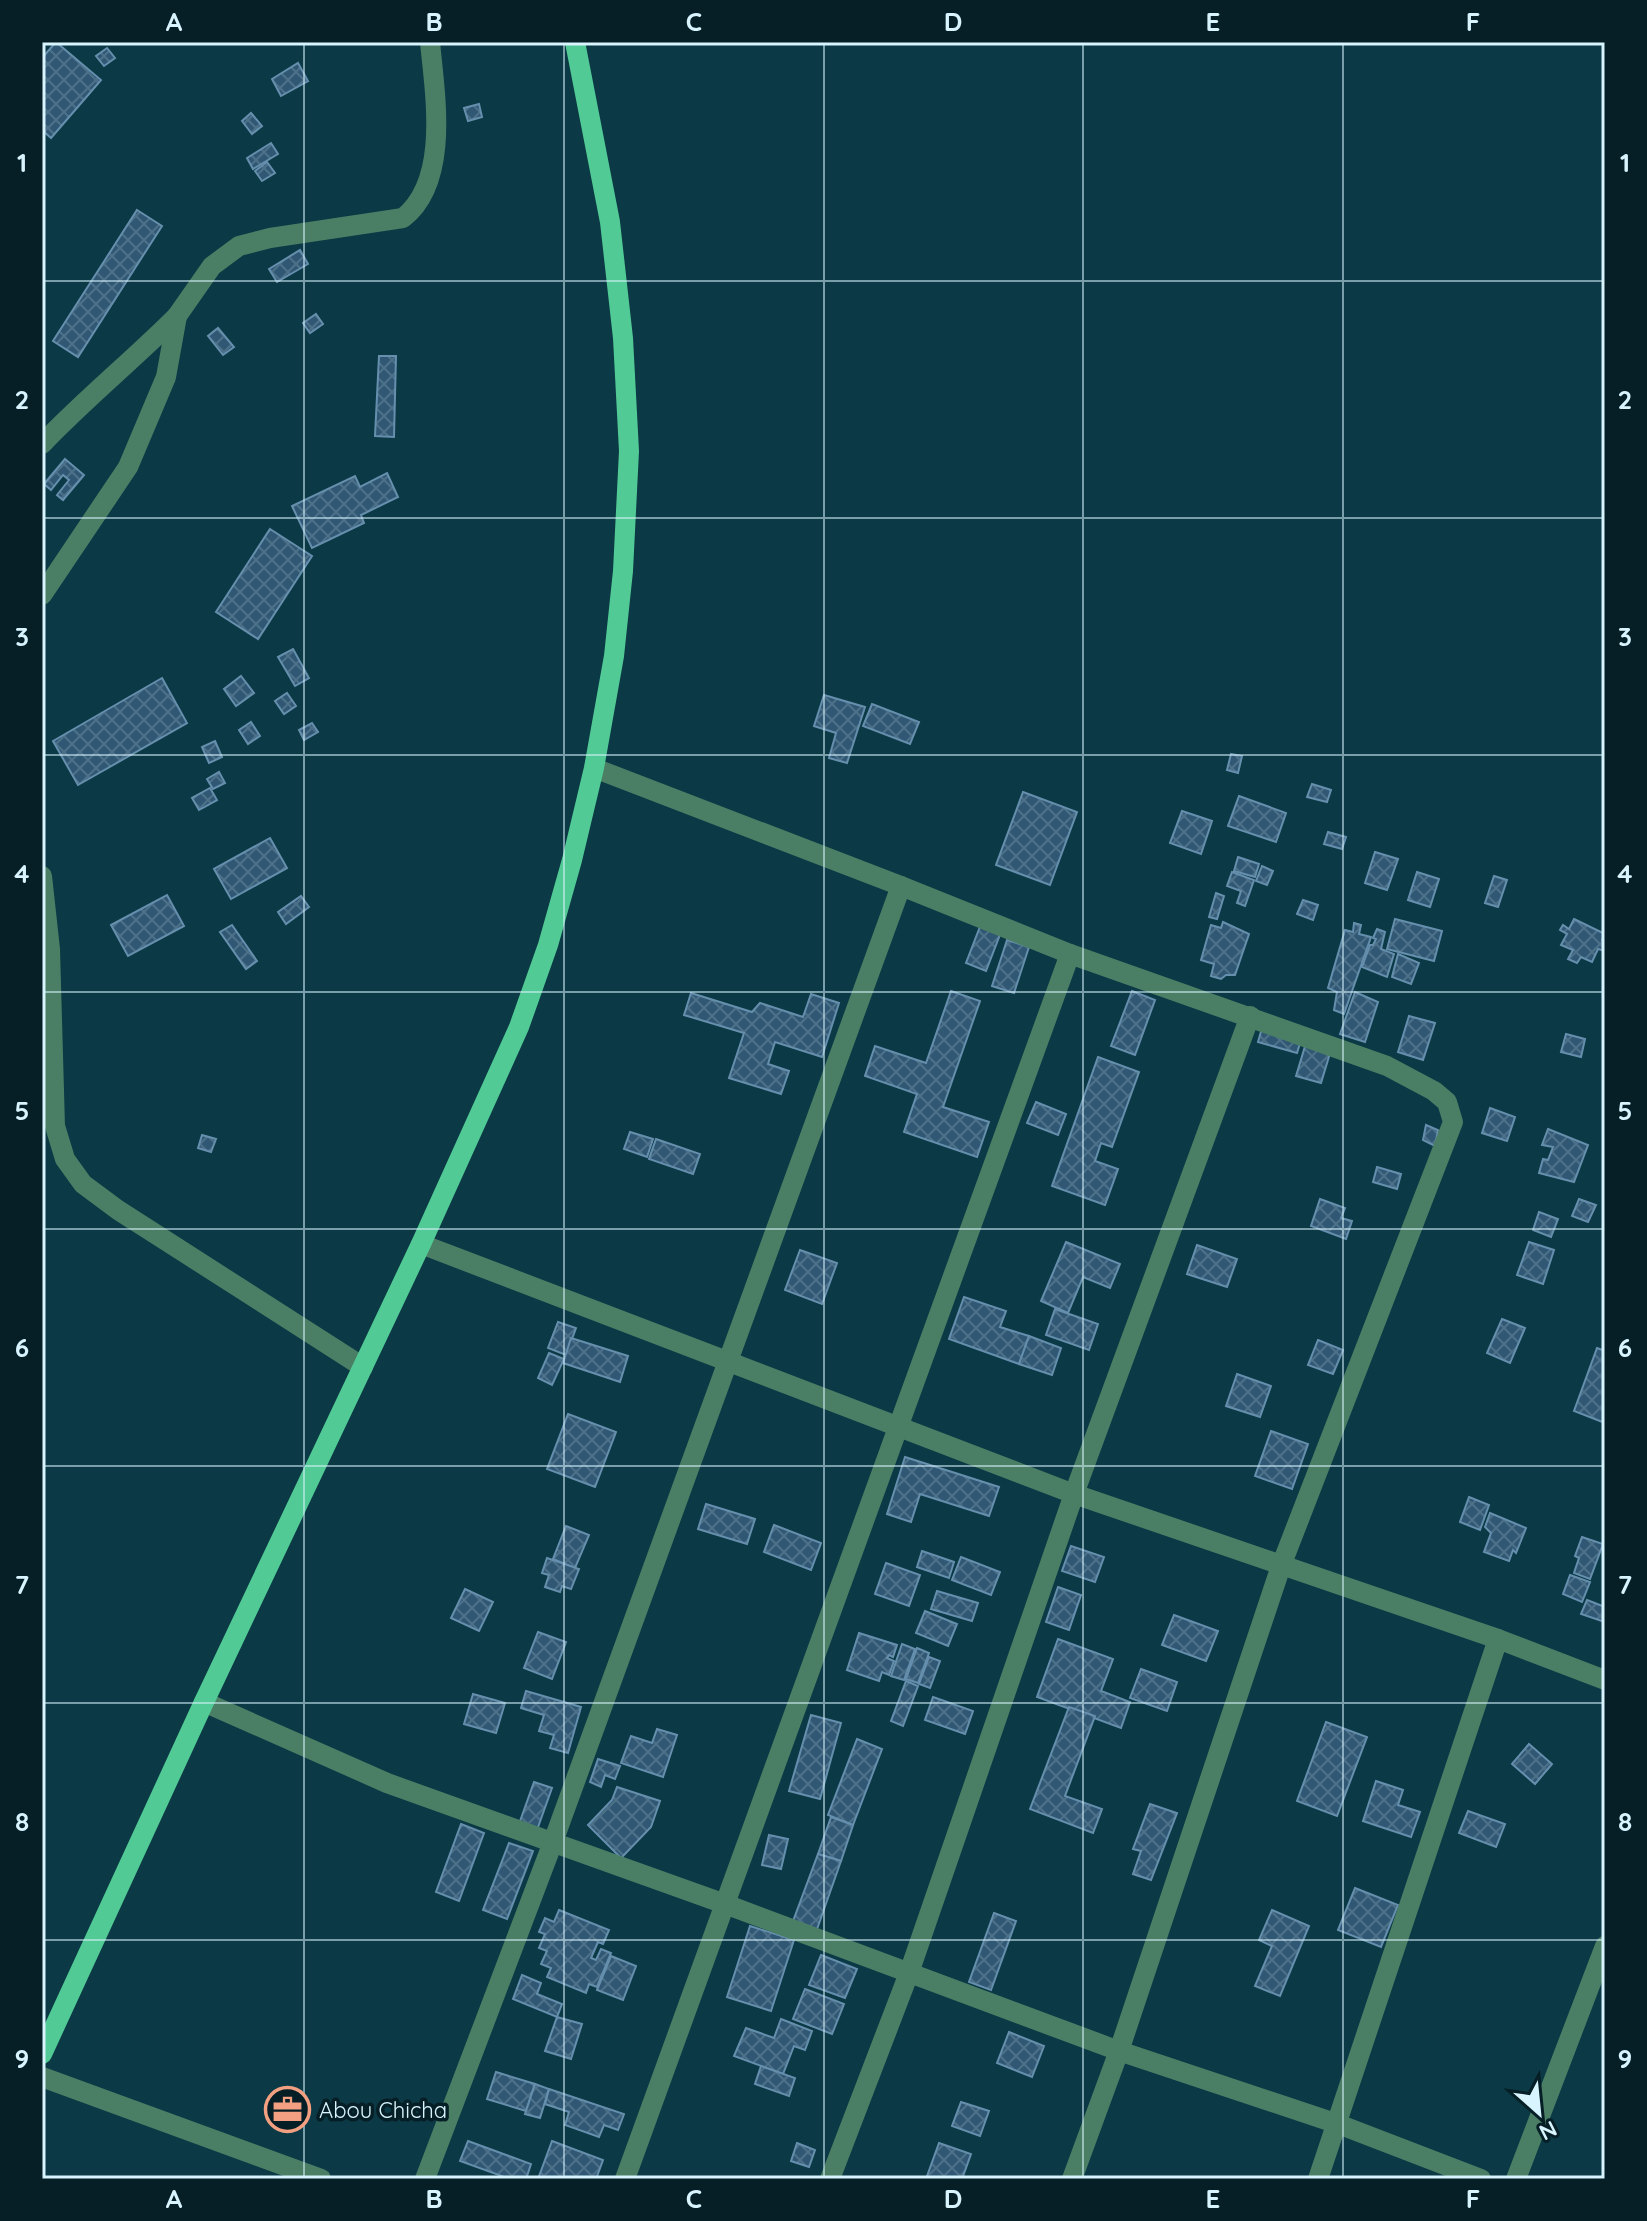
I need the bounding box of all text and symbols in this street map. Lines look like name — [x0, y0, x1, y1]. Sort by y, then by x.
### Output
text: A — [166, 5, 183, 38]
text: B — [425, 5, 443, 38]
text: C — [686, 5, 702, 38]
text: D — [944, 5, 962, 38]
text: E — [1206, 5, 1220, 38]
text: F — [1466, 5, 1480, 38]
text: 1 — [17, 146, 27, 179]
text: 1 — [1620, 146, 1630, 179]
text: 2 — [15, 383, 29, 416]
text: 2 — [1618, 383, 1632, 416]
text: 3 — [15, 620, 29, 653]
text: 3 — [1618, 620, 1632, 653]
text: 4 — [14, 857, 30, 890]
text: 4 — [1617, 857, 1633, 890]
text: 5 — [15, 1094, 29, 1127]
text: 5 — [1618, 1094, 1632, 1127]
text: 6 — [15, 1331, 29, 1364]
text: 6 — [1618, 1331, 1632, 1364]
text: 7 — [15, 1568, 29, 1601]
text: 7 — [1618, 1568, 1632, 1601]
text: 8 — [15, 1805, 29, 1838]
text: 8 — [1618, 1805, 1632, 1838]
text: 9 — [15, 2042, 29, 2075]
text: 9 — [1618, 2042, 1632, 2075]
north arrow — [1499, 2073, 1579, 2153]
office icon: Abou Chicha — [264, 2086, 312, 2134]
place label: Abou Chicha — [319, 2096, 447, 2124]
text: N — [1535, 2115, 1562, 2147]
text: A — [166, 2182, 183, 2215]
text: B — [425, 2182, 443, 2215]
text: C — [686, 2182, 702, 2215]
text: D — [944, 2182, 962, 2215]
text: E — [1206, 2182, 1220, 2215]
text: F — [1466, 2182, 1480, 2215]

